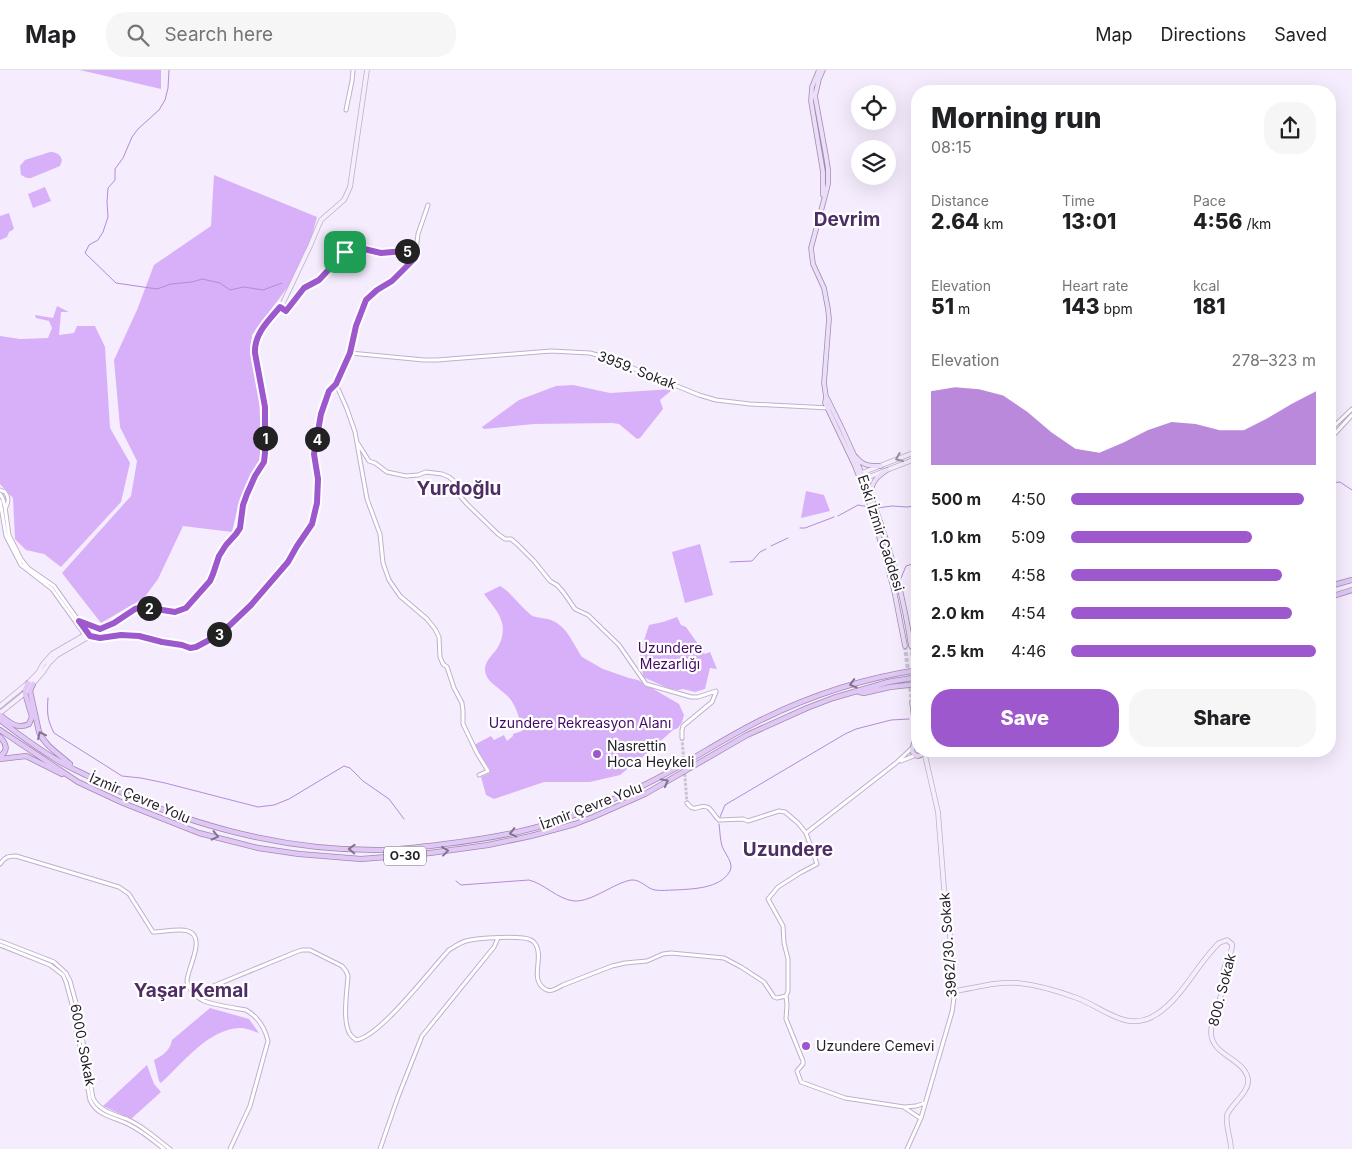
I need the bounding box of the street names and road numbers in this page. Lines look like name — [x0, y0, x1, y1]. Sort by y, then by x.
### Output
street label: 3959. Sokak — [596, 347, 679, 392]
street label: Eski İzmir Caddesi — [855, 473, 908, 593]
street label: İzmir Çevre Yolu — [87, 769, 193, 826]
street label: İzmir Çevre Yolu — [537, 778, 644, 833]
road number: O-30 — [384, 846, 426, 866]
street label: 3962/30. Sokak — [935, 892, 960, 998]
street label: 800. Sokak — [1204, 951, 1239, 1028]
street label: 6000. Sokak — [67, 1002, 100, 1088]

